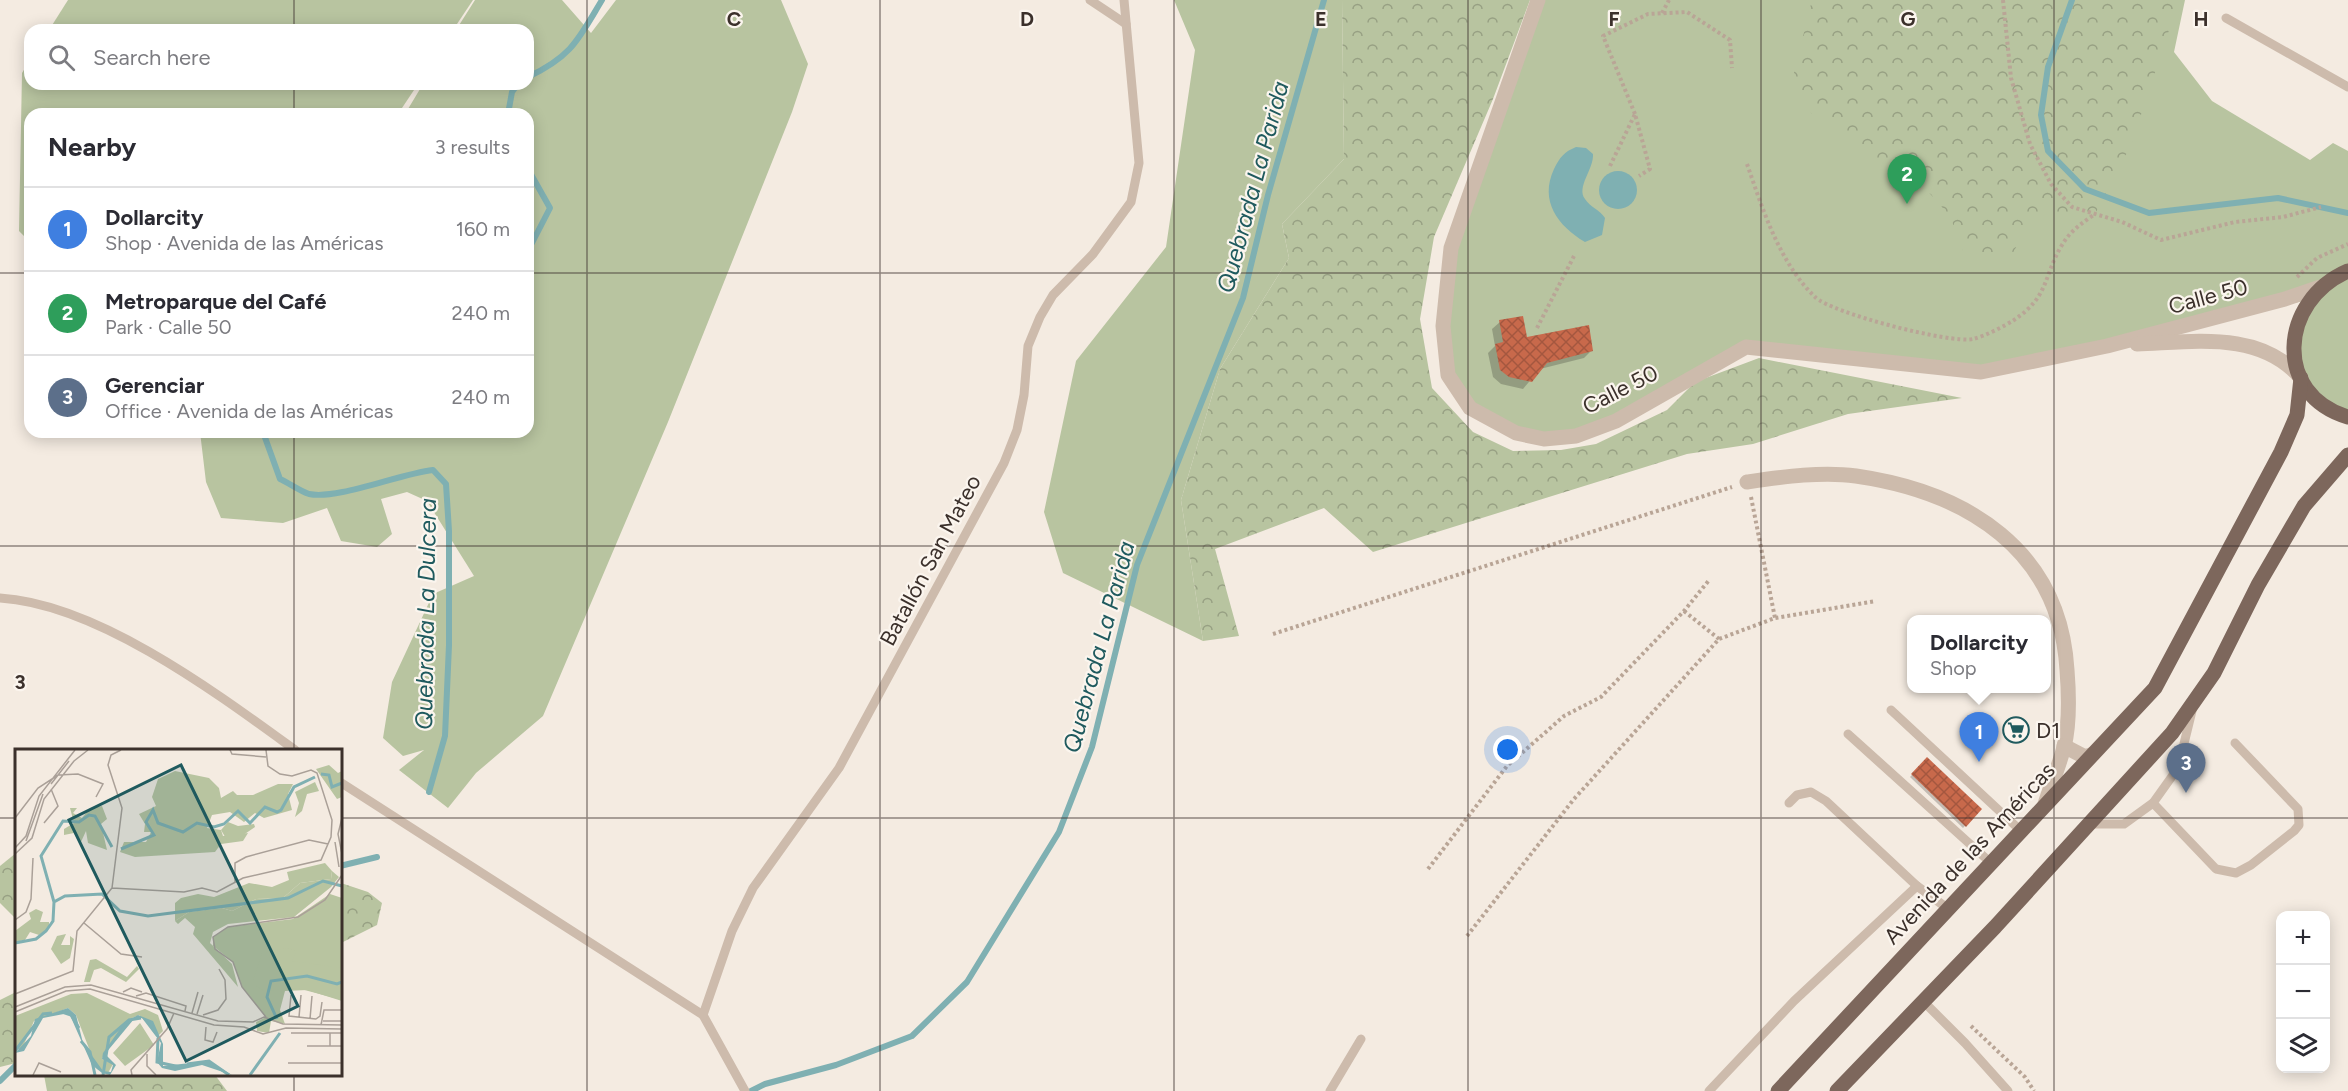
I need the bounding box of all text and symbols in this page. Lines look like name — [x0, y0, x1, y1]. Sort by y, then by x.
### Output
text: C — [727, 7, 741, 31]
text: D — [1020, 7, 1034, 31]
text: E — [1315, 7, 1327, 31]
text: F — [1608, 7, 1620, 31]
text: G — [1901, 7, 1916, 31]
text: H — [2194, 7, 2209, 31]
search box — [24, 24, 534, 90]
icon: search — [45, 41, 78, 74]
text: Search here — [93, 44, 211, 71]
water label: Quebrada La Parida — [1210, 78, 1295, 296]
text: Nearby — [48, 131, 136, 163]
text: 3 results — [435, 135, 510, 159]
pin: 2 — [1888, 154, 1926, 204]
text: Dollarcity — [105, 204, 203, 231]
text: 1 — [63, 217, 72, 241]
text: 160 m — [456, 217, 510, 241]
text: Shop · Avenida de las Américas — [105, 231, 384, 255]
street label: Calle 50 — [2166, 273, 2251, 320]
text: Metroparque del Café — [105, 288, 326, 315]
text: 2 — [62, 301, 73, 325]
text: 240 m — [452, 301, 510, 325]
text: Park · Calle 50 — [105, 315, 232, 339]
street label: Calle 50 — [1578, 359, 1662, 420]
text: Gerenciar — [105, 372, 204, 399]
text: 3 — [62, 385, 73, 409]
text: 240 m — [452, 385, 510, 409]
text: Office · Avenida de las Américas — [105, 399, 393, 423]
street label: Batallón San Mateo — [874, 470, 987, 650]
water label: Quebrada La Dulcera — [409, 498, 442, 730]
water label: Quebrada La Parida — [1056, 538, 1141, 756]
popup — [1907, 615, 2051, 693]
text: Dollarcity — [1930, 629, 2028, 656]
text: Shop — [1930, 656, 1977, 680]
text: 3 — [14, 670, 26, 694]
pin: 1 — [1960, 712, 1998, 762]
supermarket icon: D1 — [2001, 715, 2031, 745]
place label: D1 — [2036, 717, 2060, 744]
your location — [1493, 735, 1522, 764]
pin: 3 — [2166, 744, 2206, 793]
inset map — [15, 749, 342, 1076]
street label: Avenida de las Américas — [1878, 757, 2061, 950]
map controls — [2276, 911, 2330, 1073]
button: + — [2276, 911, 2330, 965]
button: − — [2276, 965, 2330, 1019]
button: layers — [2276, 1019, 2330, 1073]

